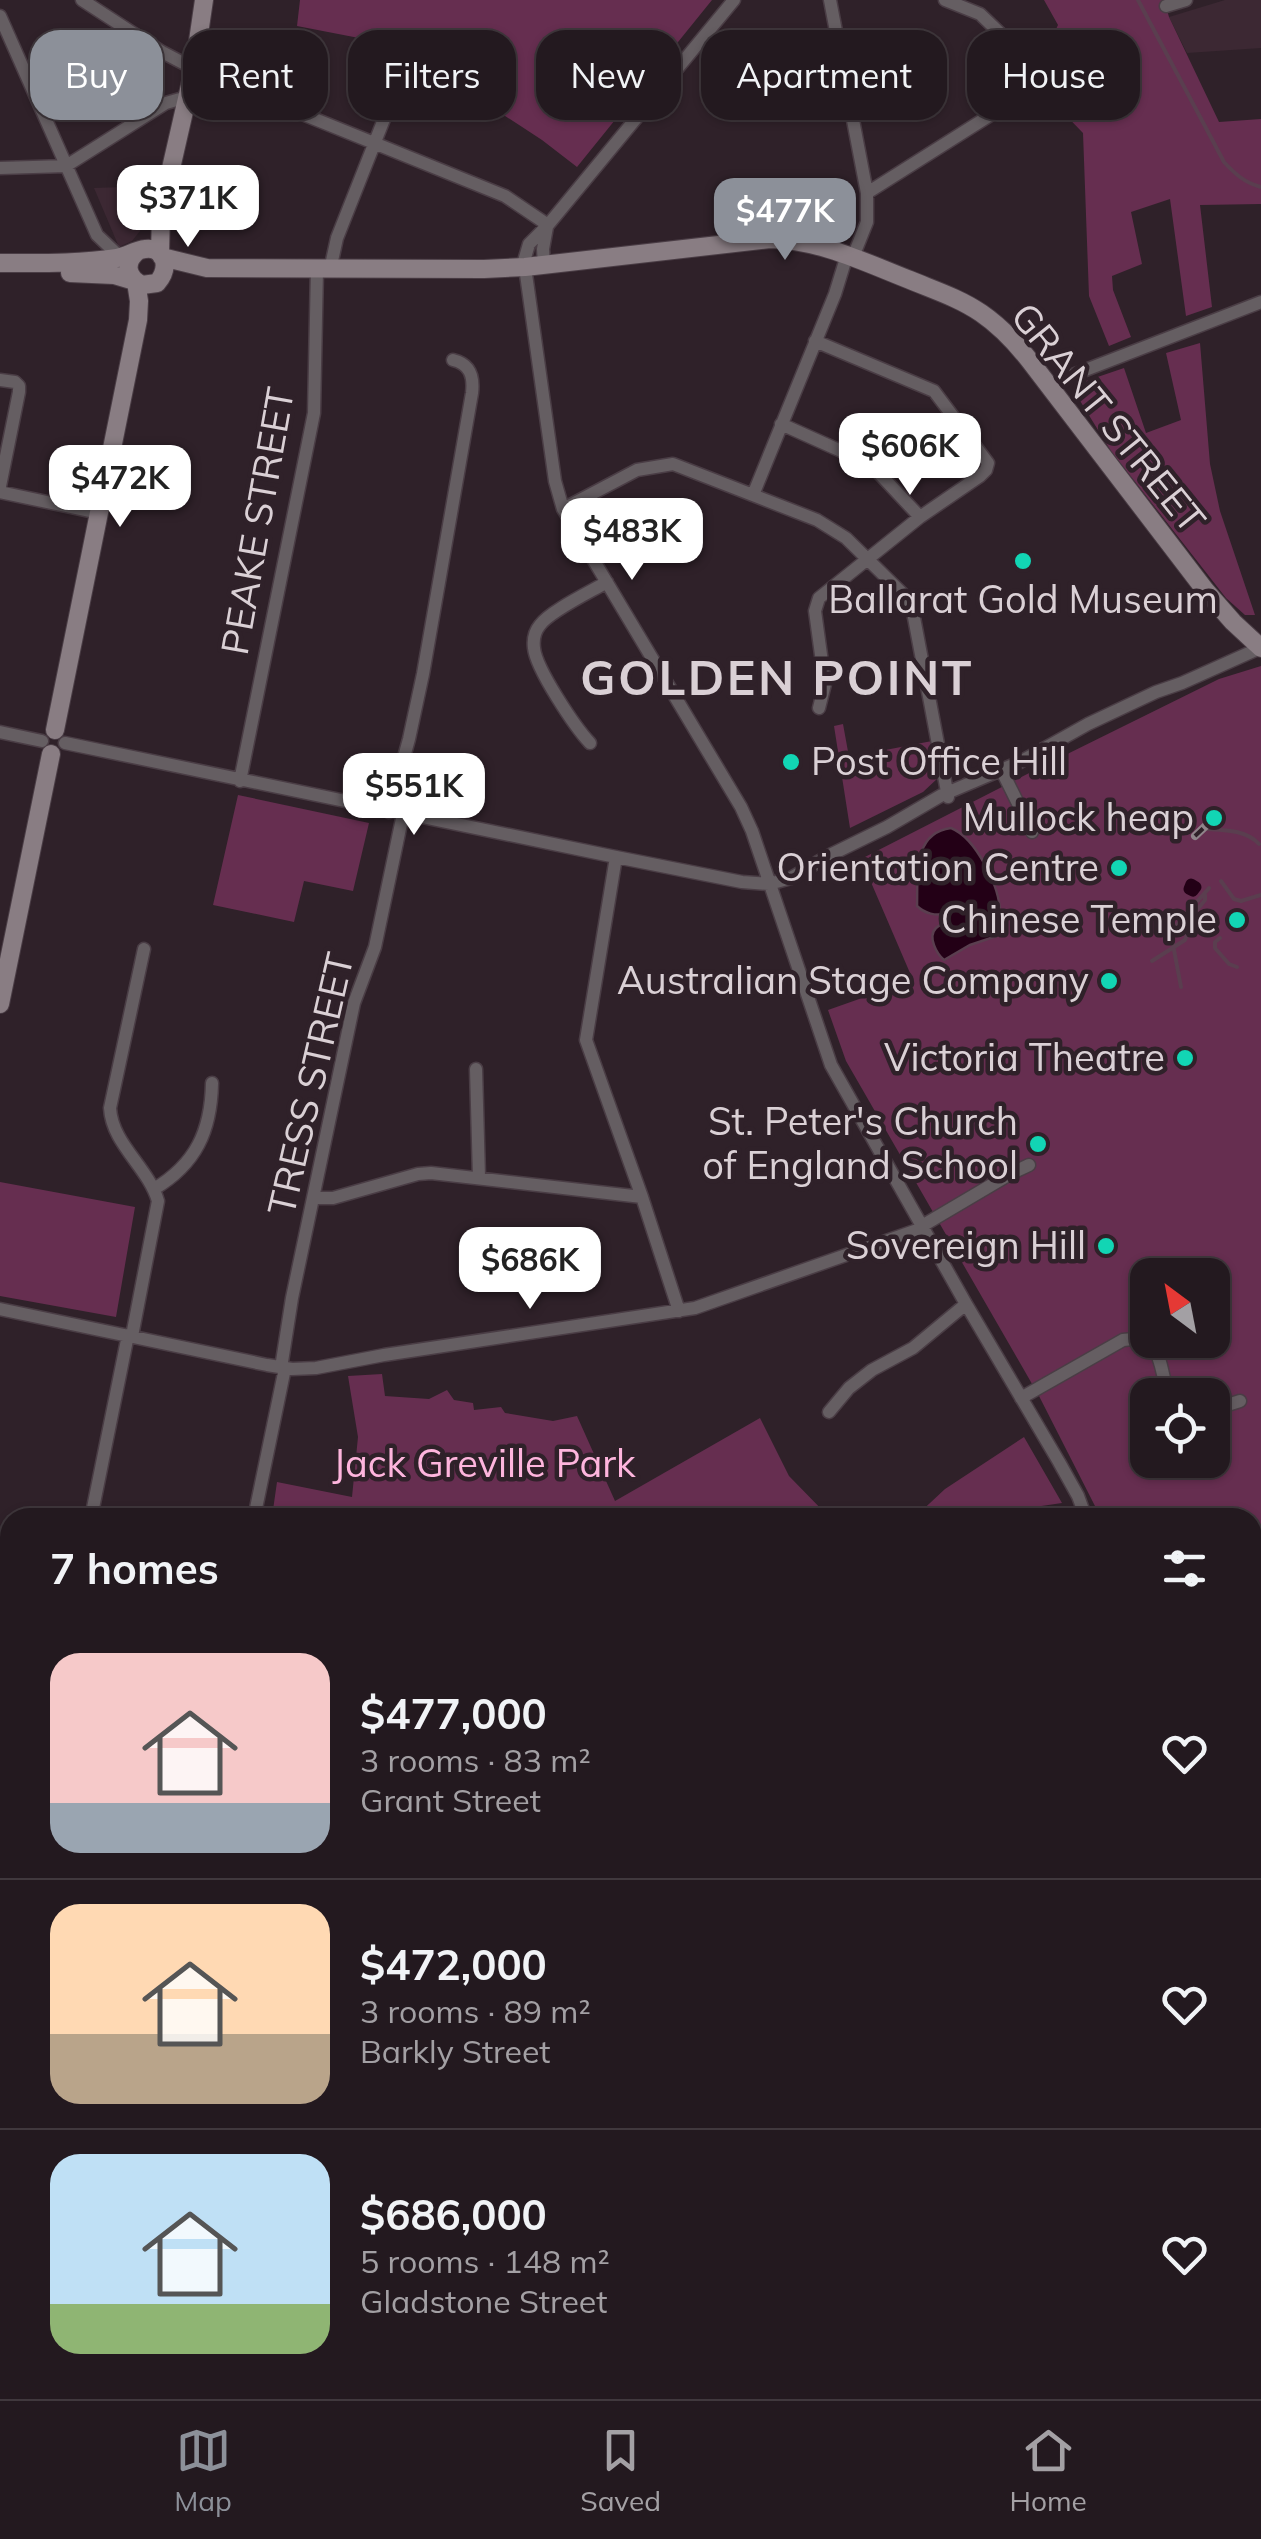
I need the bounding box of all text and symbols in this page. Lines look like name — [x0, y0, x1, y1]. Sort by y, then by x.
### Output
chip: Buy — [30, 30, 163, 120]
chip: Rent — [183, 30, 328, 120]
chip: Filters — [348, 30, 516, 120]
chip: New — [536, 30, 681, 120]
chip: Apartment — [701, 30, 947, 120]
chip: House — [967, 30, 1140, 120]
pin: $371K — [118, 165, 258, 250]
text: $371K — [139, 177, 237, 217]
pin: $477K — [715, 178, 855, 263]
text: $477K — [736, 190, 834, 230]
street label: GRANT STREET — [1001, 293, 1216, 542]
street label: PEAKE STREET — [210, 384, 304, 658]
pin: $606K — [840, 413, 980, 498]
text: $606K — [861, 425, 959, 465]
pin: $472K — [50, 445, 190, 530]
text: $472K — [71, 457, 169, 497]
pin: $483K — [562, 498, 702, 583]
text: $483K — [583, 510, 681, 550]
marker: Ballarat Gold Museum — [1012, 550, 1034, 572]
place label: Ballarat Gold Museum — [828, 575, 1218, 623]
district label: GOLDEN POINT — [580, 647, 974, 707]
place label: Post Office Hill — [811, 737, 1067, 785]
marker: Post Office Hill — [780, 751, 802, 773]
pin: $551K — [344, 753, 484, 838]
text: $551K — [365, 765, 463, 805]
place label: Mullock heap — [963, 793, 1194, 841]
marker: Mullock heap — [1203, 807, 1225, 829]
place label: Orientation Centre — [776, 843, 1099, 891]
marker: Orientation Centre — [1108, 857, 1130, 879]
place label: Chinese Temple — [941, 895, 1217, 943]
marker: Chinese Temple — [1226, 909, 1248, 931]
street label: TRESS STREET — [256, 948, 364, 1220]
place label: Australian Stage Company — [617, 956, 1089, 1004]
marker: Australian Stage Company — [1098, 970, 1120, 992]
place label: Victoria Theatre — [884, 1033, 1165, 1081]
marker: Victoria Theatre — [1174, 1047, 1196, 1069]
place label: St. Peter's Church of England School — [702, 1097, 1018, 1189]
marker: St. Peter's Church of England School — [1027, 1133, 1049, 1155]
place label: Sovereign Hill — [846, 1221, 1086, 1269]
pin: $686K — [460, 1227, 600, 1312]
marker: Sovereign Hill — [1095, 1235, 1117, 1257]
text: $686K — [481, 1239, 579, 1279]
north arrow — [1130, 1258, 1230, 1358]
map controls — [1130, 1258, 1230, 1478]
button: locate — [1130, 1378, 1230, 1478]
park label: Jack Greville Park — [332, 1439, 636, 1487]
icon: filters — [1157, 1541, 1212, 1596]
text: 7 homes — [50, 1542, 219, 1595]
text: $477,000 — [360, 1687, 547, 1740]
icon: home — [130, 1693, 250, 1813]
icon: heart — [1157, 1726, 1212, 1781]
text: 3 rooms · 83 m² — [360, 1740, 591, 1780]
text: Grant Street — [360, 1780, 541, 1820]
text: $472,000 — [360, 1938, 547, 1991]
icon: home — [130, 1944, 250, 2064]
icon: heart — [1157, 1977, 1212, 2032]
text: 3 rooms · 89 m² — [360, 1991, 591, 2031]
text: Barkly Street — [360, 2031, 551, 2071]
text: $686,000 — [360, 2188, 547, 2241]
icon: home — [130, 2194, 250, 2314]
icon: heart — [1157, 2227, 1212, 2282]
text: 5 rooms · 148 m² — [360, 2241, 610, 2281]
text: Gladstone Street — [360, 2281, 607, 2321]
tab: Map — [174, 2423, 232, 2518]
tab: Saved — [580, 2423, 661, 2518]
tab: Home — [1009, 2423, 1087, 2518]

